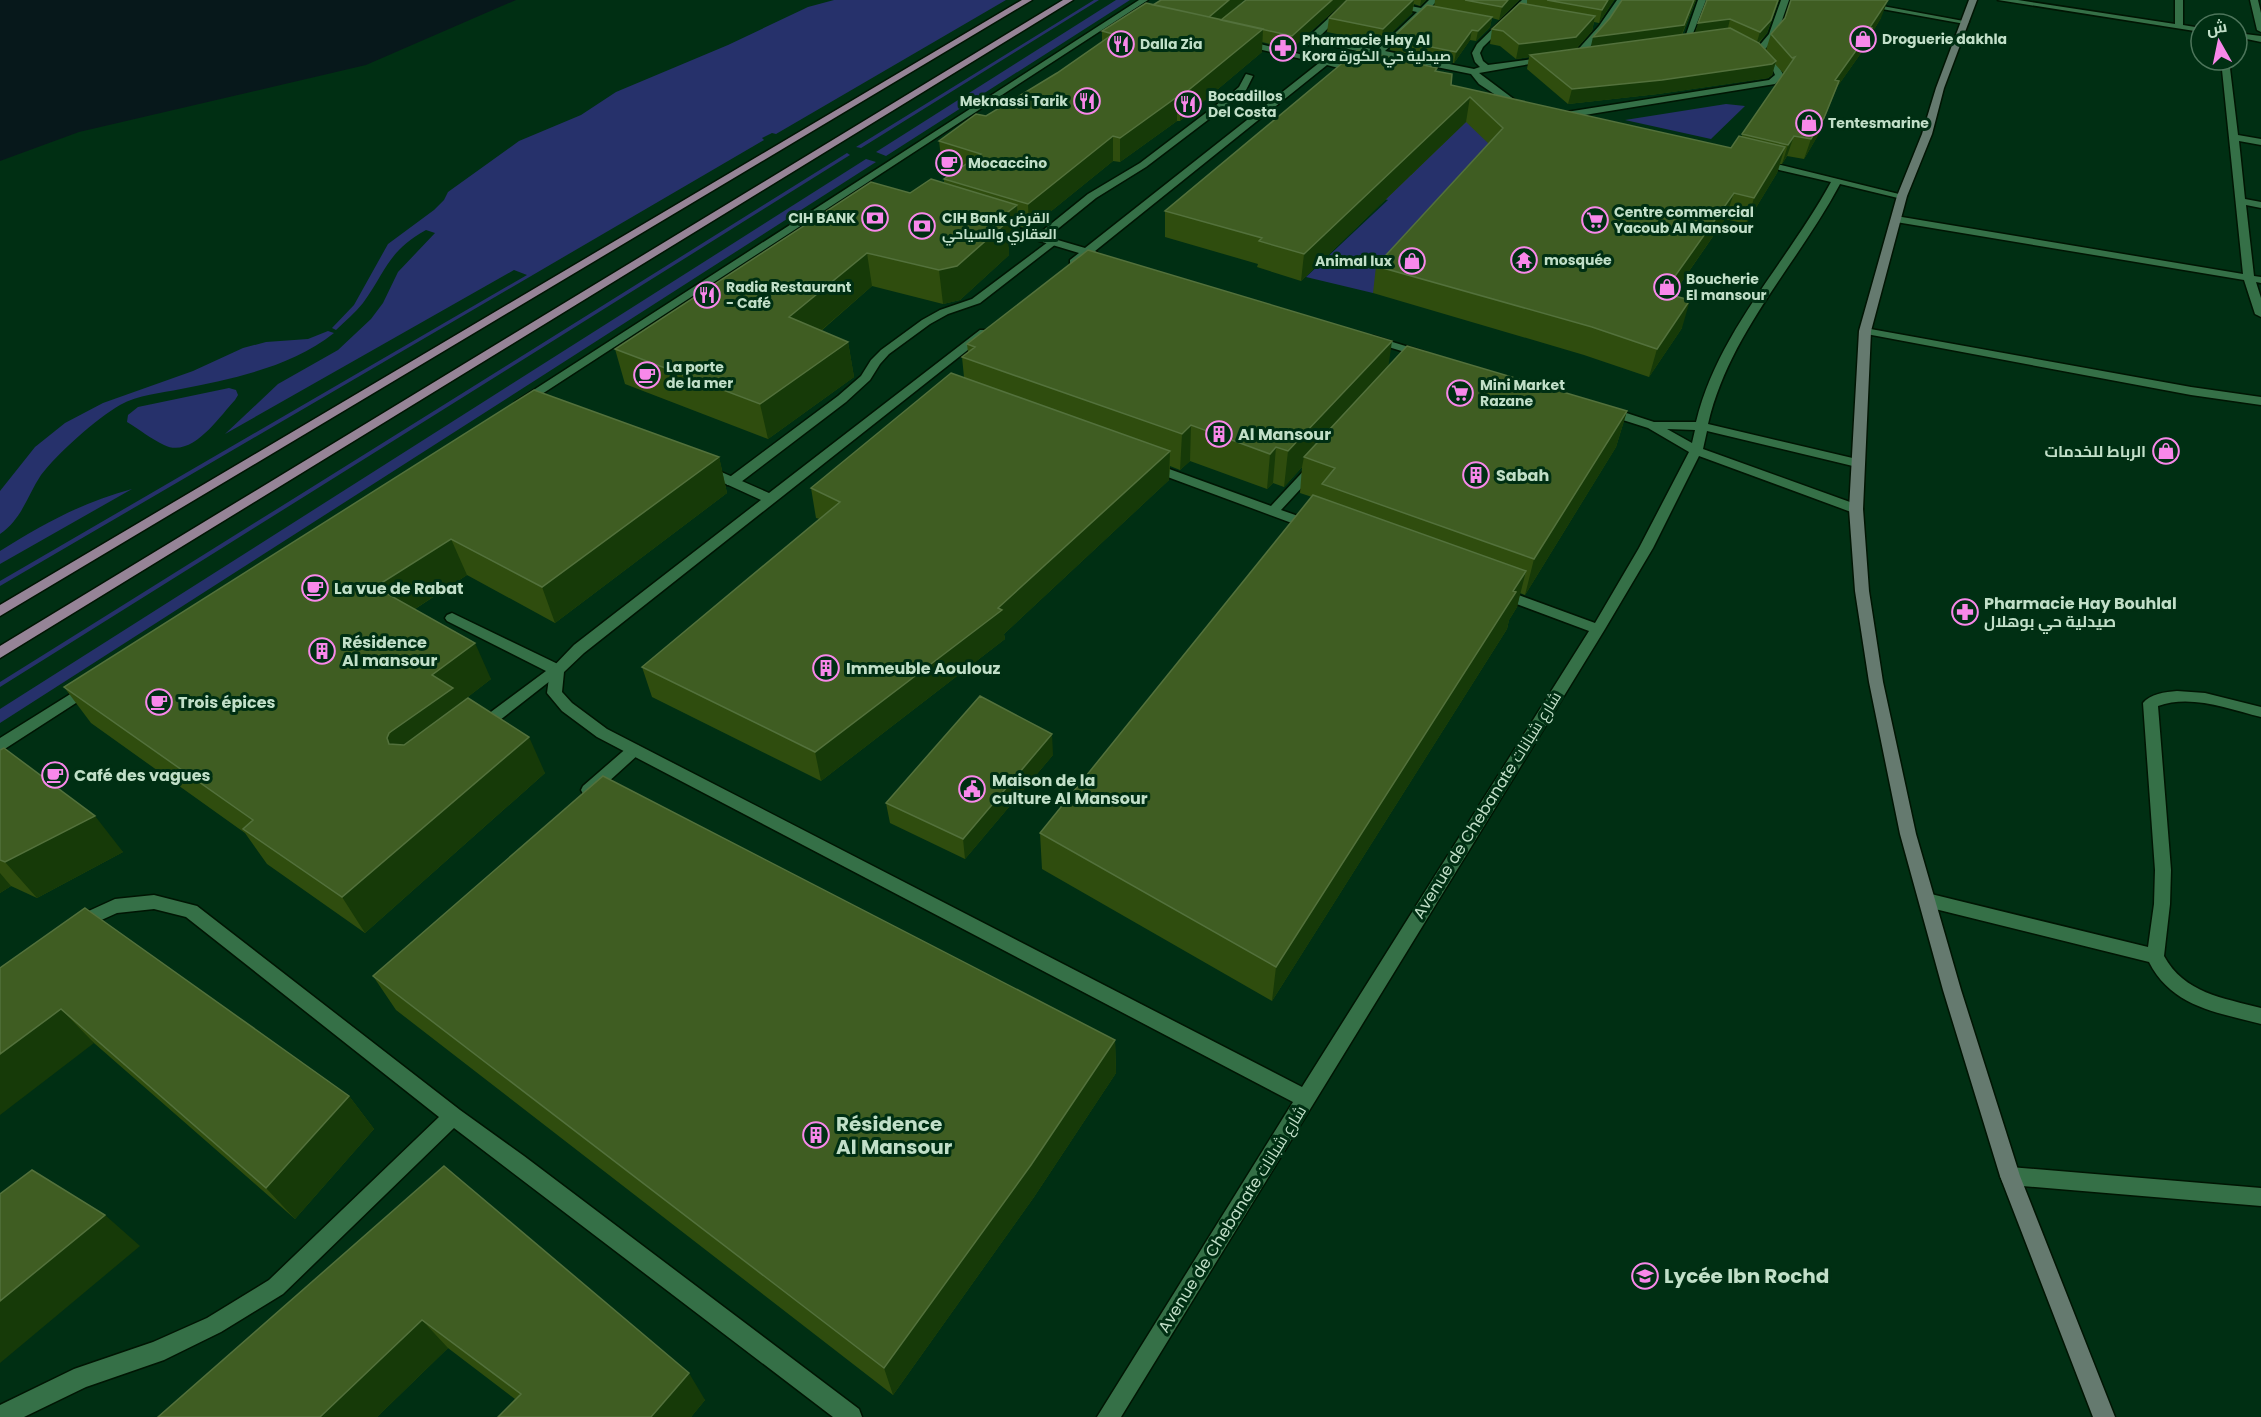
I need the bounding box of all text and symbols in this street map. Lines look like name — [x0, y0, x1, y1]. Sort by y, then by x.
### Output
north arrow — [2189, 12, 2249, 72]
text: ش — [2205, 15, 2229, 41]
shop icon: Droguerie dakhla — [1848, 24, 1878, 54]
restaurant icon: Dalla Zia — [1106, 29, 1136, 59]
place label: Droguerie dakhla — [1882, 29, 2007, 49]
place label: Pharmacie Hay Al Kora صيدلية حي الكورة — [1302, 30, 1451, 68]
pharmacy icon: Pharmacie Hay Al Kora صيدلية حي الكورة — [1268, 33, 1298, 63]
place label: Dalla Zia — [1140, 34, 1202, 54]
restaurant icon: Meknassi Tarik — [1072, 86, 1102, 116]
place label: Bocadillos Del Costa — [1208, 86, 1283, 122]
restaurant icon: Bocadillos Del Costa — [1173, 89, 1203, 119]
place label: Meknassi Tarik — [960, 91, 1068, 111]
shop icon: Tentesmarine — [1794, 108, 1824, 138]
place label: Tentesmarine — [1828, 113, 1929, 133]
cafe icon: Mocaccino — [934, 148, 964, 178]
place label: Mocaccino — [968, 153, 1047, 173]
place label: Centre commercial Yacoub Al Mansour — [1614, 202, 1754, 238]
bank icon: CIH BANK — [860, 203, 890, 233]
supermarket icon: Centre commercial Yacoub Al Mansour — [1580, 205, 1610, 235]
place label: CIH BANK — [788, 208, 856, 228]
place label: CIH Bank القرض العقاري والسياحي — [942, 208, 1057, 246]
bank icon: CIH Bank القرض العقاري والسياحي — [907, 211, 937, 241]
temple icon: mosquée — [1509, 245, 1539, 275]
shop icon: Animal lux — [1397, 246, 1427, 276]
place label: mosquée — [1544, 250, 1612, 270]
place label: Animal lux — [1315, 251, 1393, 271]
place label: Boucherie El mansour — [1686, 269, 1767, 305]
shop icon: Boucherie El mansour — [1652, 272, 1682, 302]
place label: Radia Restaurant - Café — [726, 277, 852, 313]
restaurant icon: Radia Restaurant - Café — [692, 280, 722, 310]
place label: La porte de la mer — [666, 357, 733, 393]
cafe icon: La porte de la mer — [632, 360, 662, 390]
place label: Mini Market Razane — [1480, 375, 1565, 411]
supermarket icon: Mini Market Razane — [1445, 378, 1475, 408]
building icon: Al Mansour — [1204, 419, 1234, 449]
place label: Al Mansour — [1238, 423, 1331, 446]
shop icon: الرباط للخدمات — [2151, 436, 2181, 466]
place label: الرباط للخدمات — [2045, 440, 2146, 463]
building icon: Sabah — [1461, 460, 1491, 490]
place label: Sabah — [1496, 464, 1549, 487]
cafe icon: La vue de Rabat — [300, 573, 330, 603]
place label: La vue de Rabat — [334, 577, 464, 600]
place label: Pharmacie Hay Bouhlal صيدلية حي بوهلال — [1984, 592, 2177, 634]
pharmacy icon: Pharmacie Hay Bouhlal صيدلية حي بوهلال — [1950, 597, 1980, 627]
place label: Résidence Al mansour — [342, 631, 437, 672]
building icon: Résidence Al mansour — [307, 636, 337, 666]
building icon: Immeuble Aoulouz — [811, 653, 841, 683]
place label: Immeuble Aoulouz — [846, 657, 1001, 680]
cafe icon: Trois épices — [144, 687, 174, 717]
street label: Avenue de Chebanate شارع شبانات — [1407, 687, 1567, 923]
place label: Trois épices — [178, 691, 276, 714]
cafe icon: Café des vagues — [40, 760, 70, 790]
place label: Café des vagues — [74, 764, 210, 787]
place label: Maison de la culture Al Mansour — [992, 769, 1148, 810]
public building icon: Maison de la culture Al Mansour — [957, 774, 987, 804]
street label: Avenue de Chebanate شارع شبانات — [1152, 1101, 1312, 1337]
place label: Résidence Al Mansour — [836, 1110, 953, 1161]
building icon: Résidence Al Mansour — [801, 1120, 831, 1150]
school or university icon: Lycée Ibn Rochd — [1630, 1261, 1660, 1291]
place label: Lycée Ibn Rochd — [1664, 1262, 1829, 1290]

